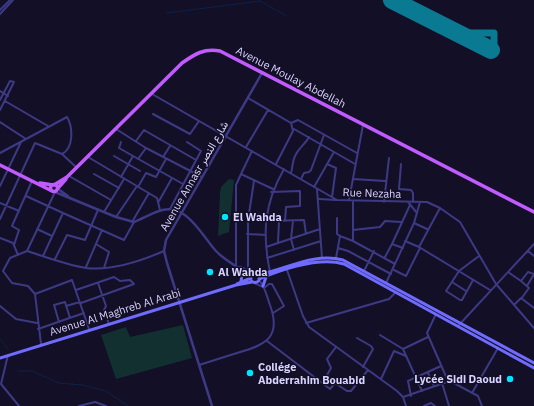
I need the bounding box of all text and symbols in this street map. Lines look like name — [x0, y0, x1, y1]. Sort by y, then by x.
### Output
street label: Avenue Moulay Abdellah — [234, 43, 348, 111]
street label: Avenue Annasr شارع النصر — [157, 118, 232, 234]
street label: Rue Nezaha — [342, 185, 402, 201]
place label: El Wahda — [233, 210, 282, 224]
marker: El Wahda — [220, 212, 230, 222]
place label: Al Wahda — [218, 265, 268, 279]
marker: Al Wahda — [205, 267, 215, 277]
street label: Avenue Al Maghreb Al Arabi — [48, 285, 182, 339]
place label: Collége Abderrahim Bouabid — [258, 360, 365, 387]
marker: Collége Abderrahim Bouabid — [245, 368, 255, 378]
place label: Lycée Sidi Daoud — [414, 372, 502, 386]
marker: Lycée Sidi Daoud — [505, 374, 515, 384]

